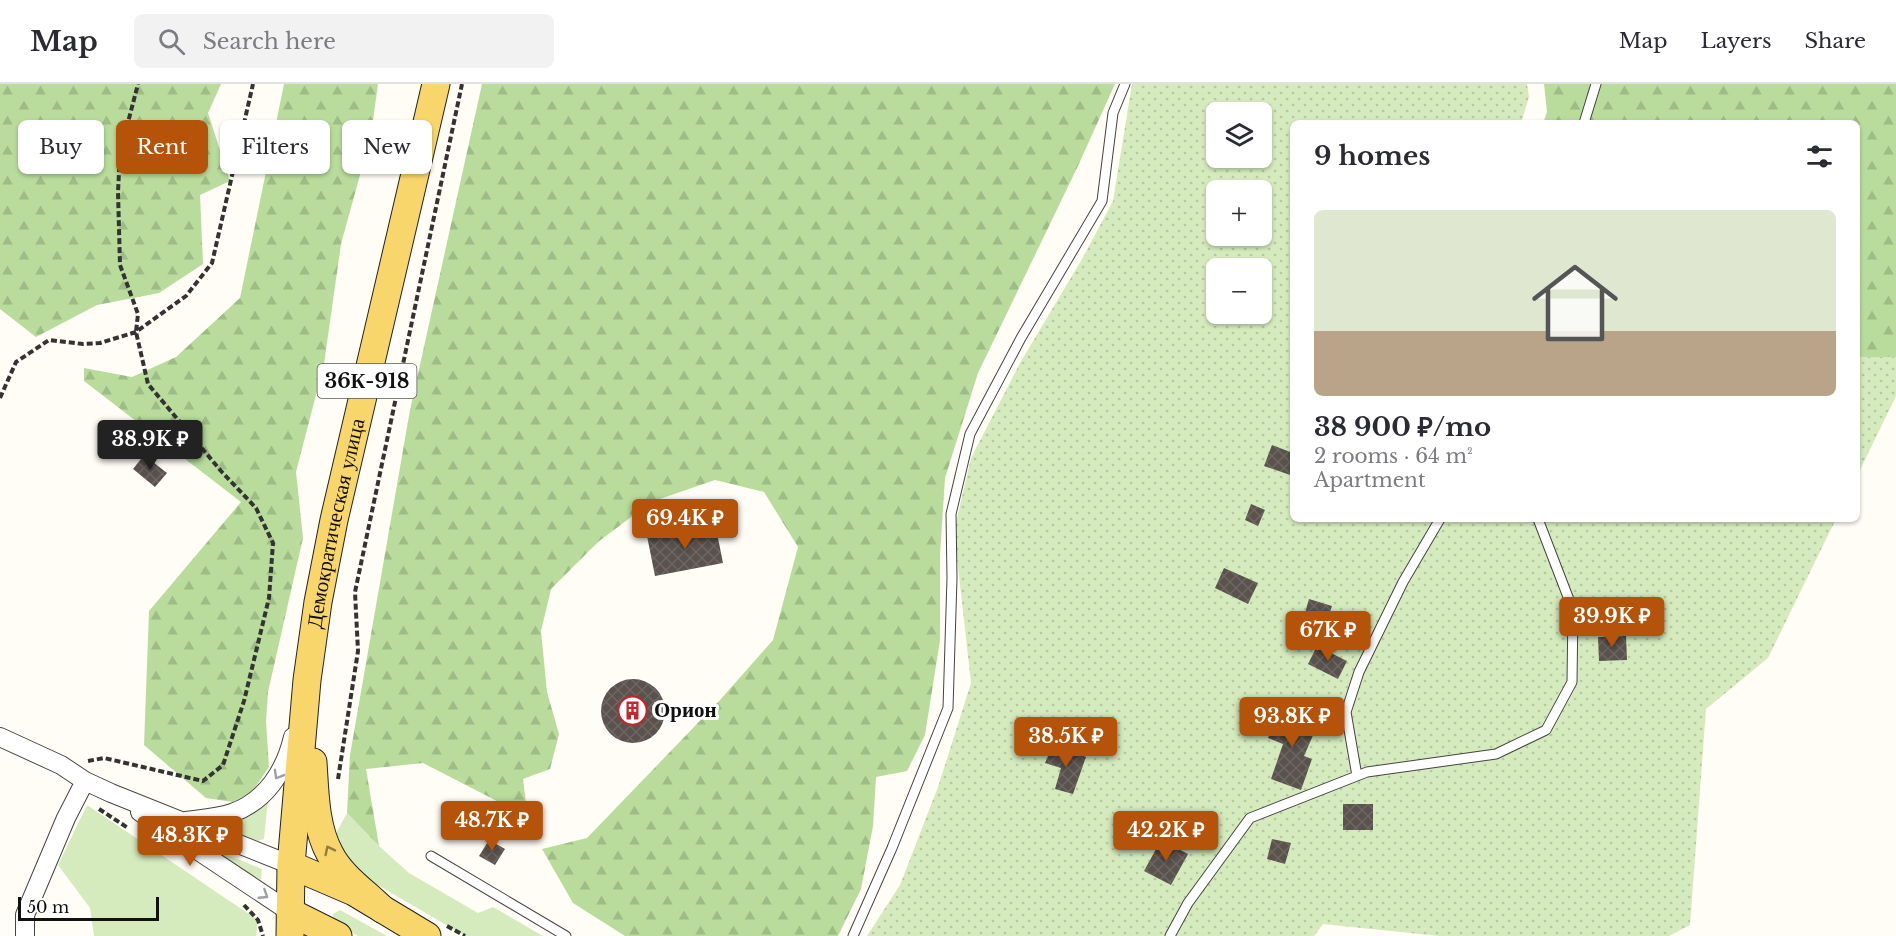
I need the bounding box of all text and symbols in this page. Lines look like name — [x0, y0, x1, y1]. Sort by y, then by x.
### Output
search box — [134, 14, 554, 68]
text: Map — [30, 24, 98, 59]
icon: search — [155, 25, 188, 58]
text: Search here — [203, 28, 336, 55]
text: Map — [1619, 28, 1668, 54]
text: Layers — [1701, 28, 1772, 54]
text: Share — [1805, 28, 1866, 54]
map controls — [1206, 102, 1272, 324]
button: layers — [1206, 102, 1272, 168]
chip: Buy — [18, 120, 104, 174]
chip: Rent — [116, 120, 208, 174]
chip: Filters — [220, 120, 330, 174]
chip: New — [342, 120, 432, 174]
text: 9 homes — [1314, 140, 1430, 172]
icon: filters — [1803, 140, 1836, 173]
button: + — [1206, 180, 1272, 246]
icon: home — [1521, 249, 1629, 357]
button: − — [1206, 258, 1272, 324]
road number: 36К-918 — [318, 364, 416, 398]
text: 38 900 ₽/mo — [1314, 411, 1491, 443]
street label: Демократическая улица — [301, 415, 371, 630]
pin: 38.9K ₽ — [95, 420, 205, 471]
text: 38.9K ₽ — [111, 427, 189, 451]
text: 2 rooms · 64 m² — [1314, 444, 1473, 468]
text: Apartment — [1314, 468, 1425, 492]
pin: 69.4K ₽ — [630, 499, 740, 550]
text: 69.4K ₽ — [646, 506, 724, 530]
pin: 39.9K ₽ — [1557, 597, 1667, 648]
text: 39.9K ₽ — [1573, 604, 1651, 628]
pin: 67K ₽ — [1286, 611, 1370, 662]
text: 67K ₽ — [1300, 618, 1356, 642]
building icon: Орион — [617, 694, 649, 726]
place label: Орион — [654, 697, 717, 723]
pin: 93.8K ₽ — [1237, 697, 1347, 748]
text: 93.8K ₽ — [1253, 704, 1331, 728]
pin: 38.5K ₽ — [1011, 717, 1121, 768]
text: 38.5K ₽ — [1028, 724, 1104, 748]
one-way arrow — [273, 769, 285, 779]
pin: 48.7K ₽ — [437, 801, 547, 852]
text: 48.7K ₽ — [455, 808, 529, 832]
pin: 42.2K ₽ — [1111, 811, 1221, 862]
pin: 48.3K ₽ — [135, 816, 245, 867]
text: 42.2K ₽ — [1127, 818, 1205, 842]
text: 48.3K ₽ — [152, 823, 228, 847]
one-way arrow — [325, 846, 337, 857]
one-way arrow — [257, 888, 268, 899]
scale bar — [18, 894, 159, 922]
text: 50 m — [27, 897, 69, 917]

